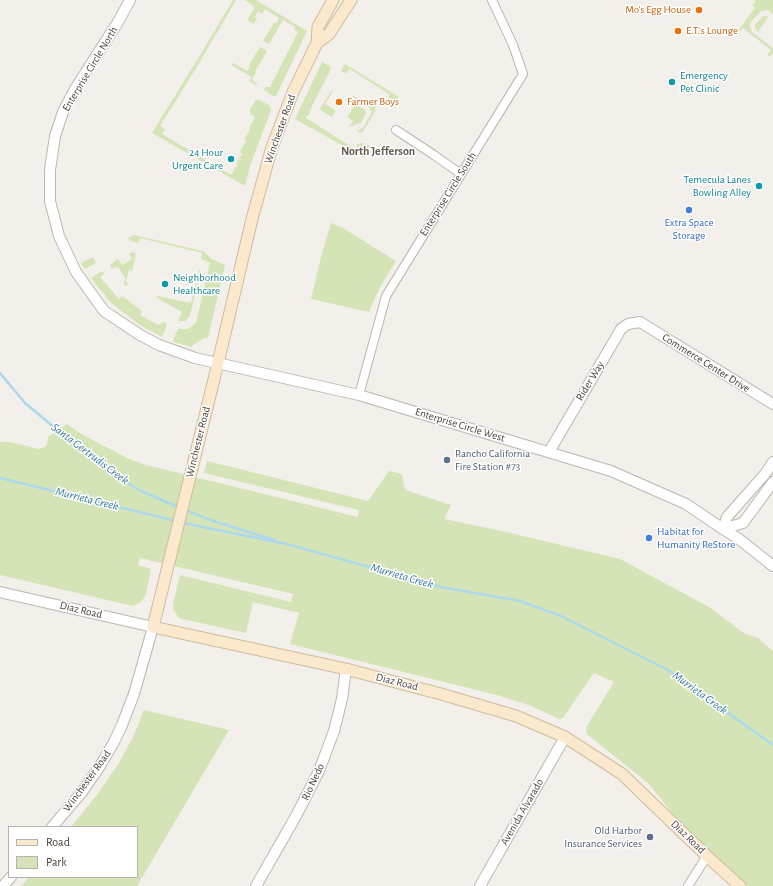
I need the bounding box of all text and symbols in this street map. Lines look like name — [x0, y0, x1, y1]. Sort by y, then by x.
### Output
place label: Mo's Egg House — [625, 3, 691, 17]
marker: Mo's Egg House — [694, 5, 704, 15]
street label: Enterprise Circle North — [59, 24, 121, 114]
place label: E.T.'s Lounge — [686, 24, 738, 38]
marker: E.T.'s Lounge — [673, 26, 683, 36]
place label: Emergency Pet Clinic — [680, 69, 728, 95]
marker: Emergency Pet Clinic — [667, 77, 677, 87]
street label: Winchester Road — [261, 92, 299, 166]
place label: Farmer Boys — [347, 95, 399, 109]
marker: Farmer Boys — [334, 97, 344, 107]
district label: North Jefferson — [341, 144, 415, 158]
place label: 24 Hour Urgent Care — [172, 146, 223, 172]
street label: Enterprise Circle South — [417, 150, 479, 238]
marker: 24 Hour Urgent Care — [226, 154, 236, 164]
place label: Temecula Lanes Bowling Alley — [684, 173, 751, 199]
marker: Temecula Lanes Bowling Alley — [754, 181, 764, 191]
marker: Extra Space Storage — [684, 205, 694, 215]
place label: Extra Space Storage — [664, 216, 714, 242]
place label: Neighborhood Healthcare — [173, 271, 236, 297]
marker: Neighborhood Healthcare — [160, 279, 170, 289]
street label: Commerce Center Drive — [660, 331, 752, 395]
street label: Rider Way — [573, 359, 607, 403]
street label: Winchester Road — [183, 405, 213, 479]
street label: Enterprise Circle West — [413, 405, 507, 445]
water label: Santa Gertrudis Creek — [48, 420, 132, 488]
place label: Rancho California Fire Station #73 — [455, 447, 530, 473]
marker: Rancho California Fire Station #73 — [442, 455, 452, 465]
water label: Murrieta Creek — [54, 484, 120, 514]
place label: Habitat for Humanity ReStore — [657, 525, 735, 551]
marker: Habitat for Humanity ReStore — [644, 533, 654, 543]
water label: Murrieta Creek — [369, 560, 435, 592]
street label: Diaz Road — [59, 599, 103, 621]
water label: Murrieta Creek — [670, 668, 730, 718]
street label: Diaz Road — [375, 670, 419, 694]
street label: Winchester Road — [60, 748, 114, 814]
street label: Rio Nedo — [299, 761, 327, 803]
street label: Avenida Alvarado — [498, 776, 546, 848]
street label: Diaz Road — [668, 817, 708, 857]
place label: Old Harbor Insurance Services — [564, 824, 642, 850]
legend — [8, 826, 138, 878]
marker: Old Harbor Insurance Services — [645, 832, 655, 842]
text: Road — [46, 836, 70, 848]
text: Park — [46, 856, 67, 868]

